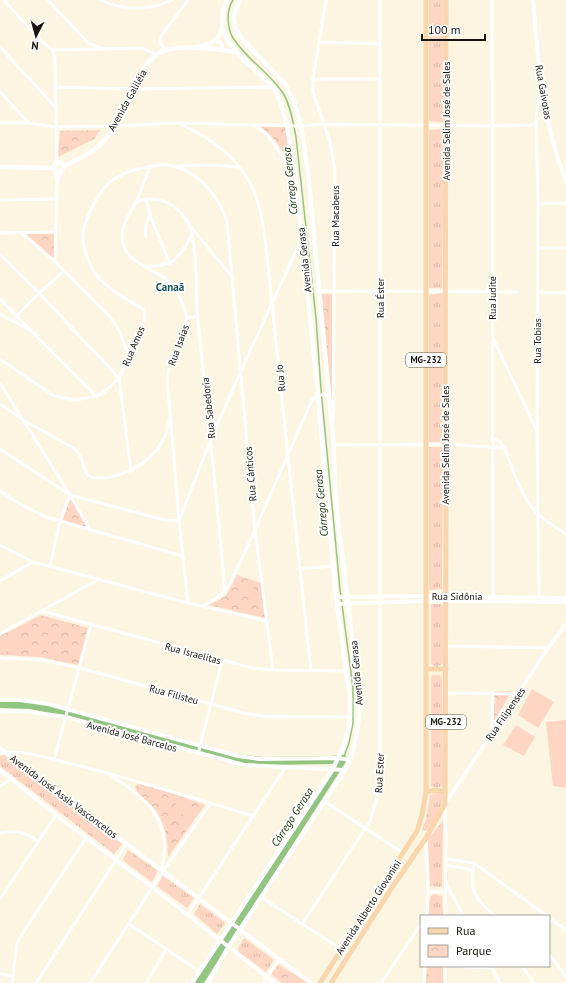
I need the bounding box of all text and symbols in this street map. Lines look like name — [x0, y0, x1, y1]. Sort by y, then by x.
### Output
north arrow — [16, 16, 56, 56]
scale bar — [422, 16, 485, 42]
text: 100 m — [428, 22, 461, 37]
text: N — [31, 39, 39, 53]
street label: Avenida Selim José de Sales — [440, 61, 453, 181]
street label: Rua Gaivotas — [532, 64, 555, 120]
street label: Avenida Galiléia — [105, 67, 150, 133]
water label: Córrego Gerasa — [279, 146, 300, 215]
street label: Rua Macabeus — [329, 185, 342, 247]
street label: Avenida Gerasa — [295, 227, 314, 293]
street label: Rua Judite — [486, 276, 499, 320]
street label: Rua Éster — [374, 277, 387, 318]
district label: Canaã — [156, 280, 184, 294]
street label: Rua Tobias — [531, 318, 544, 364]
street label: Rua Isaías — [165, 323, 192, 368]
street label: Rua Amos — [119, 324, 148, 368]
road number: MG-232 — [406, 353, 446, 367]
street label: Rua Jo — [273, 364, 288, 392]
street label: Rua Sabedoria — [199, 377, 218, 439]
street label: Avenida Selim José de Sales — [439, 385, 452, 505]
street label: Rua Cânticos — [242, 446, 259, 502]
water label: Córrego Gerasa — [311, 468, 331, 537]
street label: Rua Sidônia — [432, 590, 482, 603]
street label: Rua Israelitas — [163, 640, 222, 667]
street label: Avenida Gerasa — [347, 640, 366, 706]
street label: Rua Filisteu — [148, 682, 200, 707]
street label: Rua Filipenses — [483, 685, 528, 744]
road number: MG-232 — [426, 715, 466, 729]
street label: Avenida José Barcelos — [85, 718, 178, 755]
street label: Avenida José Assis Vasconcelos — [7, 752, 120, 841]
street label: Rua Ester — [372, 752, 387, 793]
water label: Córrego Gerasa — [268, 784, 317, 849]
street label: Avenida Alberto Giovanini — [333, 857, 404, 957]
legend — [420, 915, 550, 967]
text: Rua — [456, 923, 475, 938]
text: Parque — [456, 943, 491, 958]

